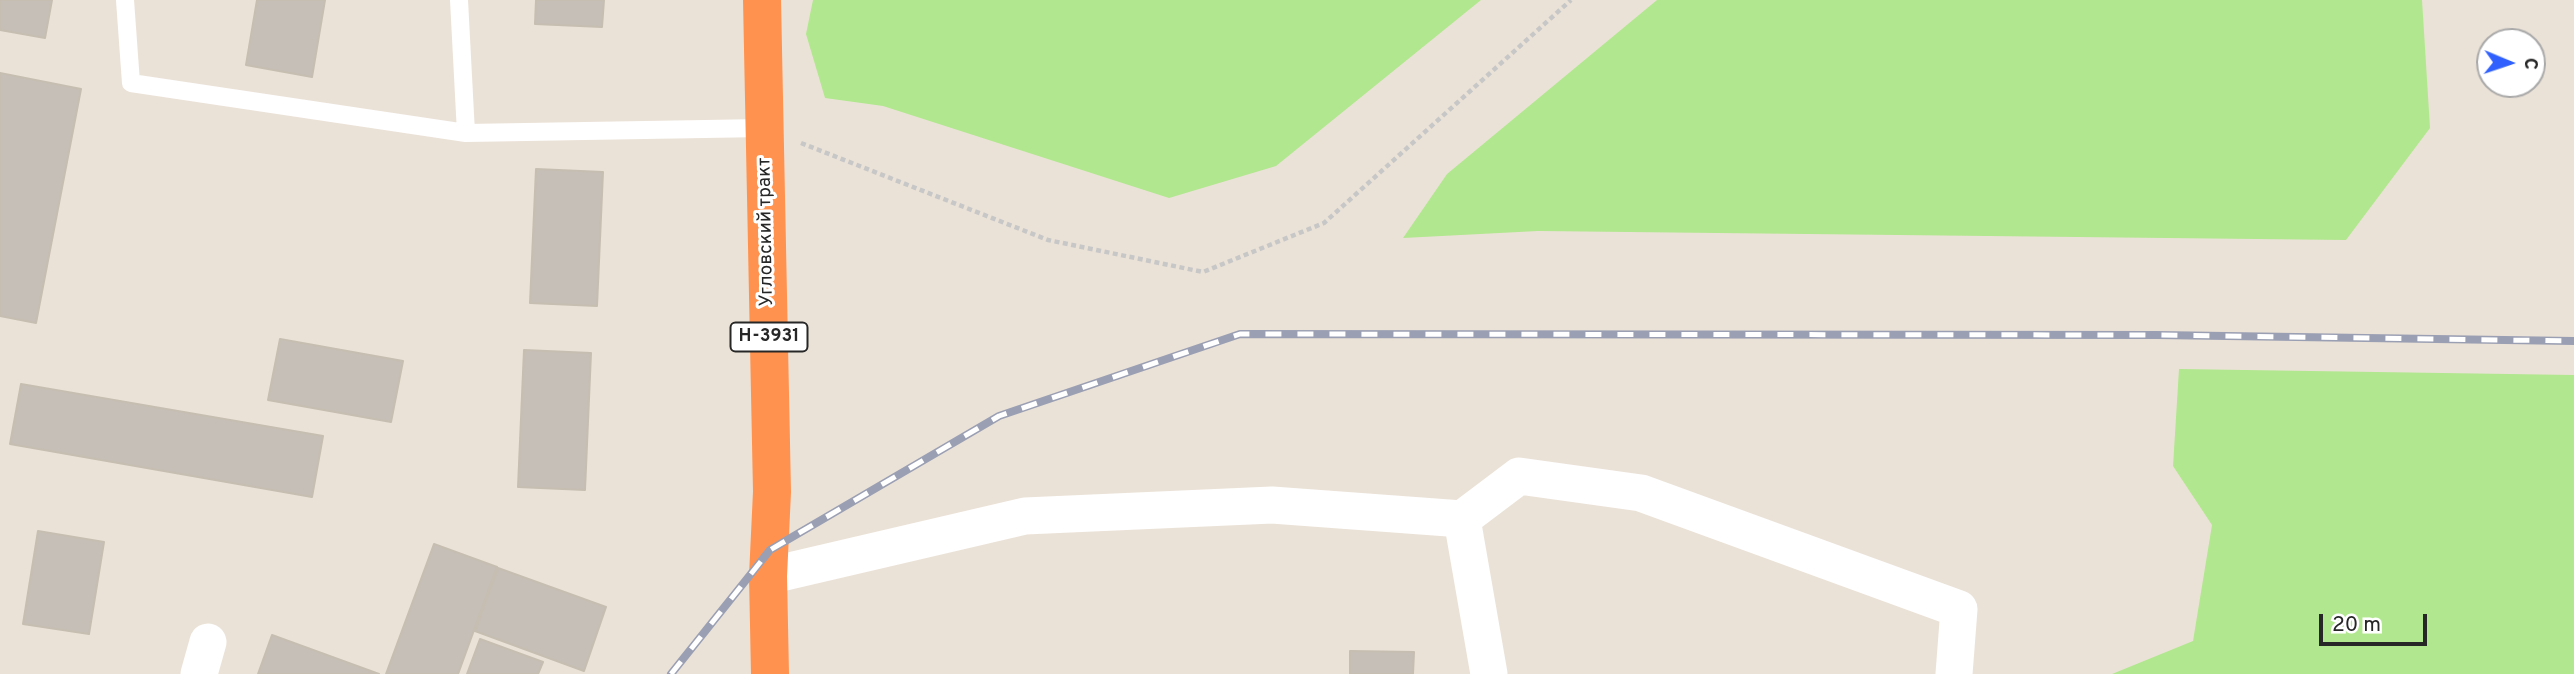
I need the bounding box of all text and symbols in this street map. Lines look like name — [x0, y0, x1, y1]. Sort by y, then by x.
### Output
north arrow — [2476, 28, 2546, 98]
text: С — [2518, 57, 2542, 70]
street label: Угловский тракт — [754, 157, 780, 307]
road number: Н-3931 — [730, 323, 808, 352]
scale bar — [2322, 600, 2430, 644]
text: 20 m — [2332, 612, 2381, 639]

